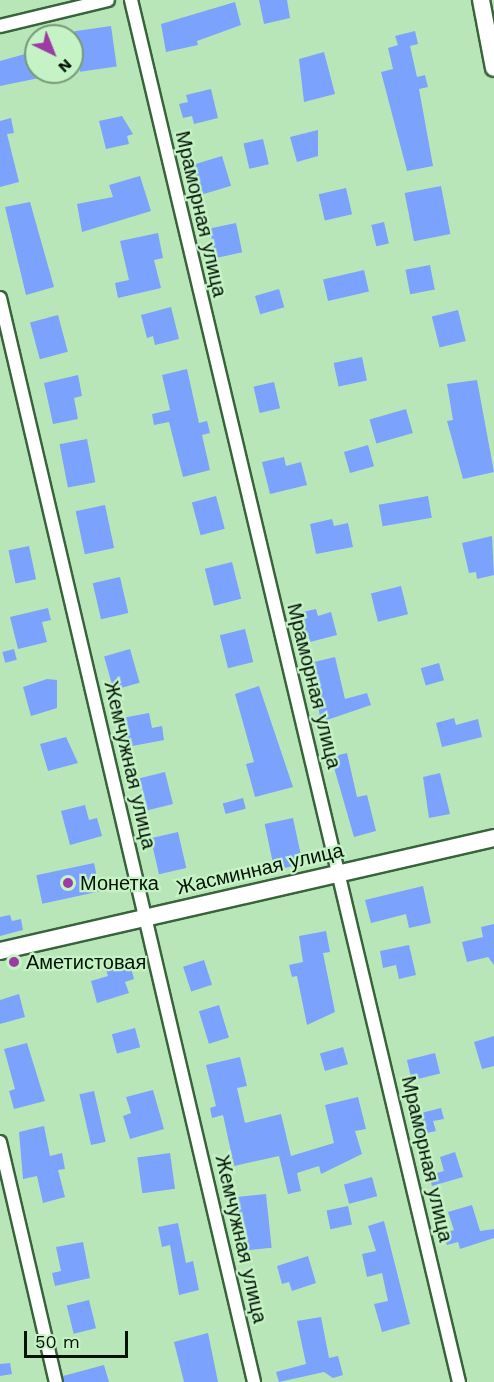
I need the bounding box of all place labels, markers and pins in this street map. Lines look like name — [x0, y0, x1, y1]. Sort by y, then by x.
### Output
place label: Монетка — [80, 871, 159, 895]
marker: Монетка — [61, 876, 75, 890]
place label: Аметистовая — [26, 950, 146, 974]
marker: Аметистовая — [7, 955, 21, 969]

